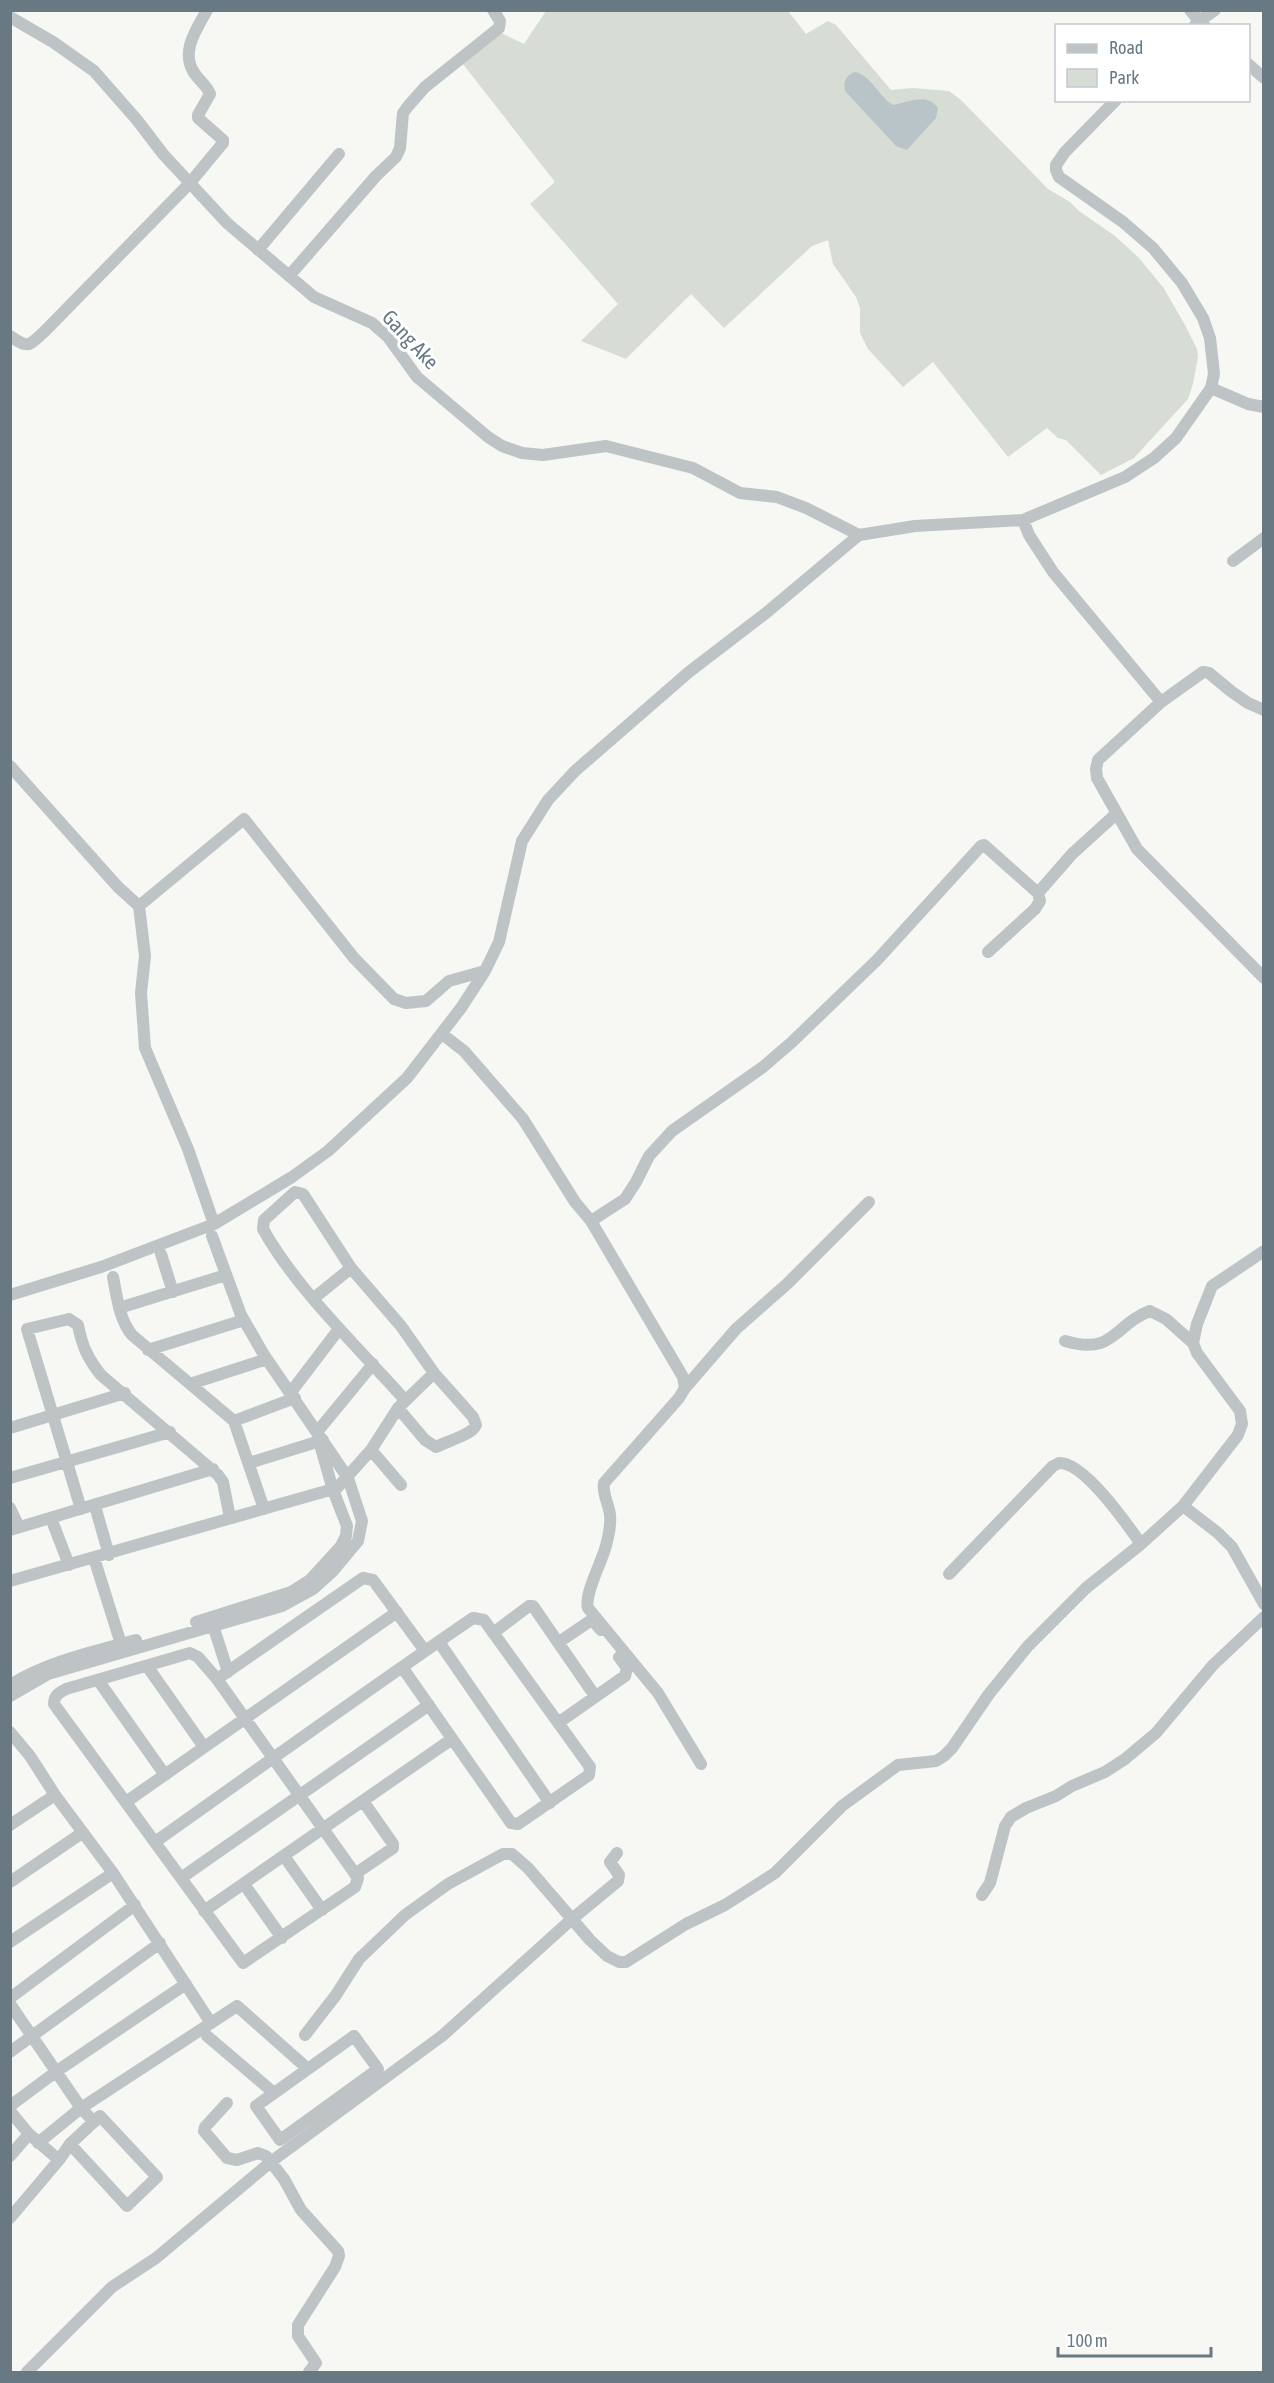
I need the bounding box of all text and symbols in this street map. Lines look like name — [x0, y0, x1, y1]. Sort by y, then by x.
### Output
legend — [1055, 24, 1250, 102]
text: Road — [1109, 37, 1143, 58]
text: Park — [1109, 67, 1139, 88]
street label: Gang Ake — [378, 305, 444, 373]
scale bar — [1058, 2320, 1211, 2358]
text: 100 m — [1067, 2330, 1108, 2351]

